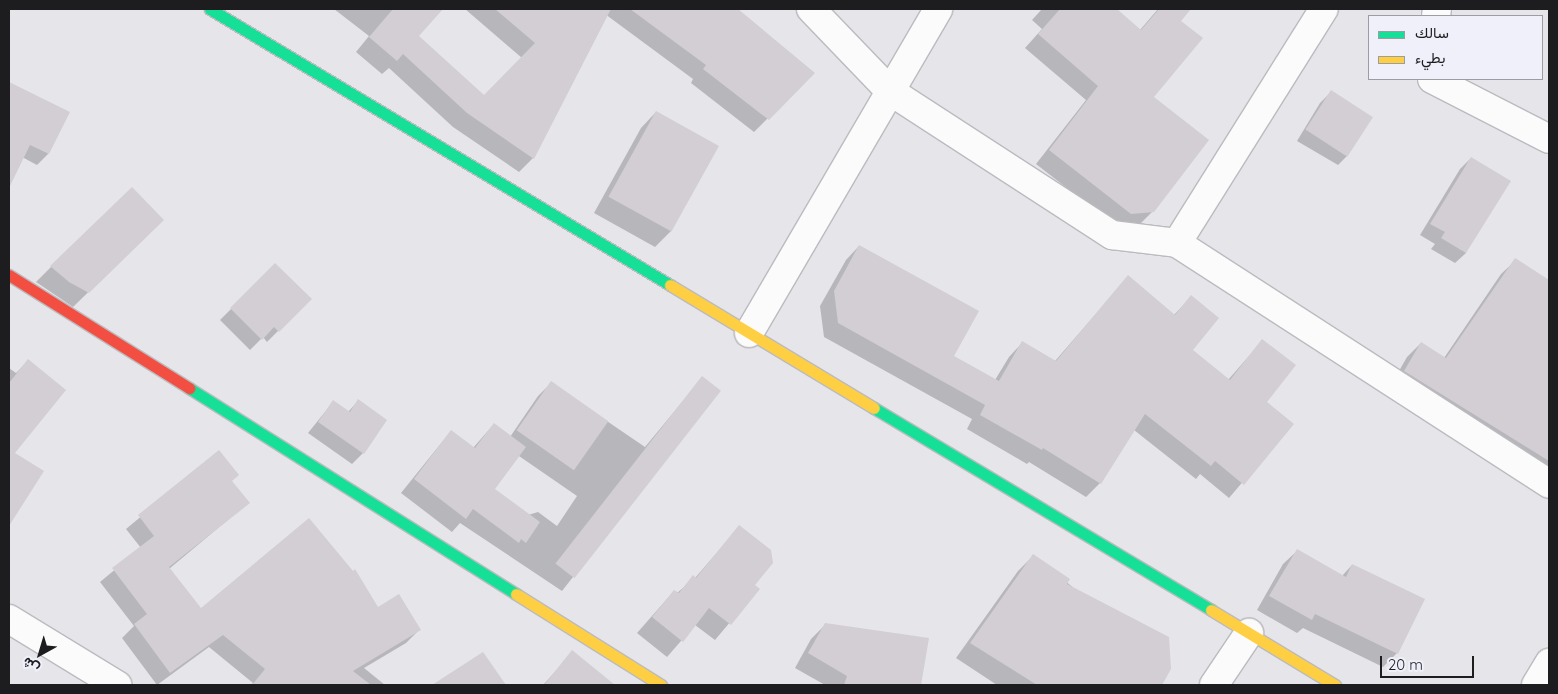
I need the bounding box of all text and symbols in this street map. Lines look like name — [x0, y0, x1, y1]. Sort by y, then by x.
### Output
legend — [1368, 15, 1543, 80]
text: سالك — [1415, 23, 1449, 42]
text: بطيء — [1415, 48, 1445, 67]
north arrow — [15, 629, 65, 679]
scale bar — [1383, 646, 1477, 678]
text: ش — [18, 653, 43, 678]
text: 20 m — [1388, 655, 1423, 674]

